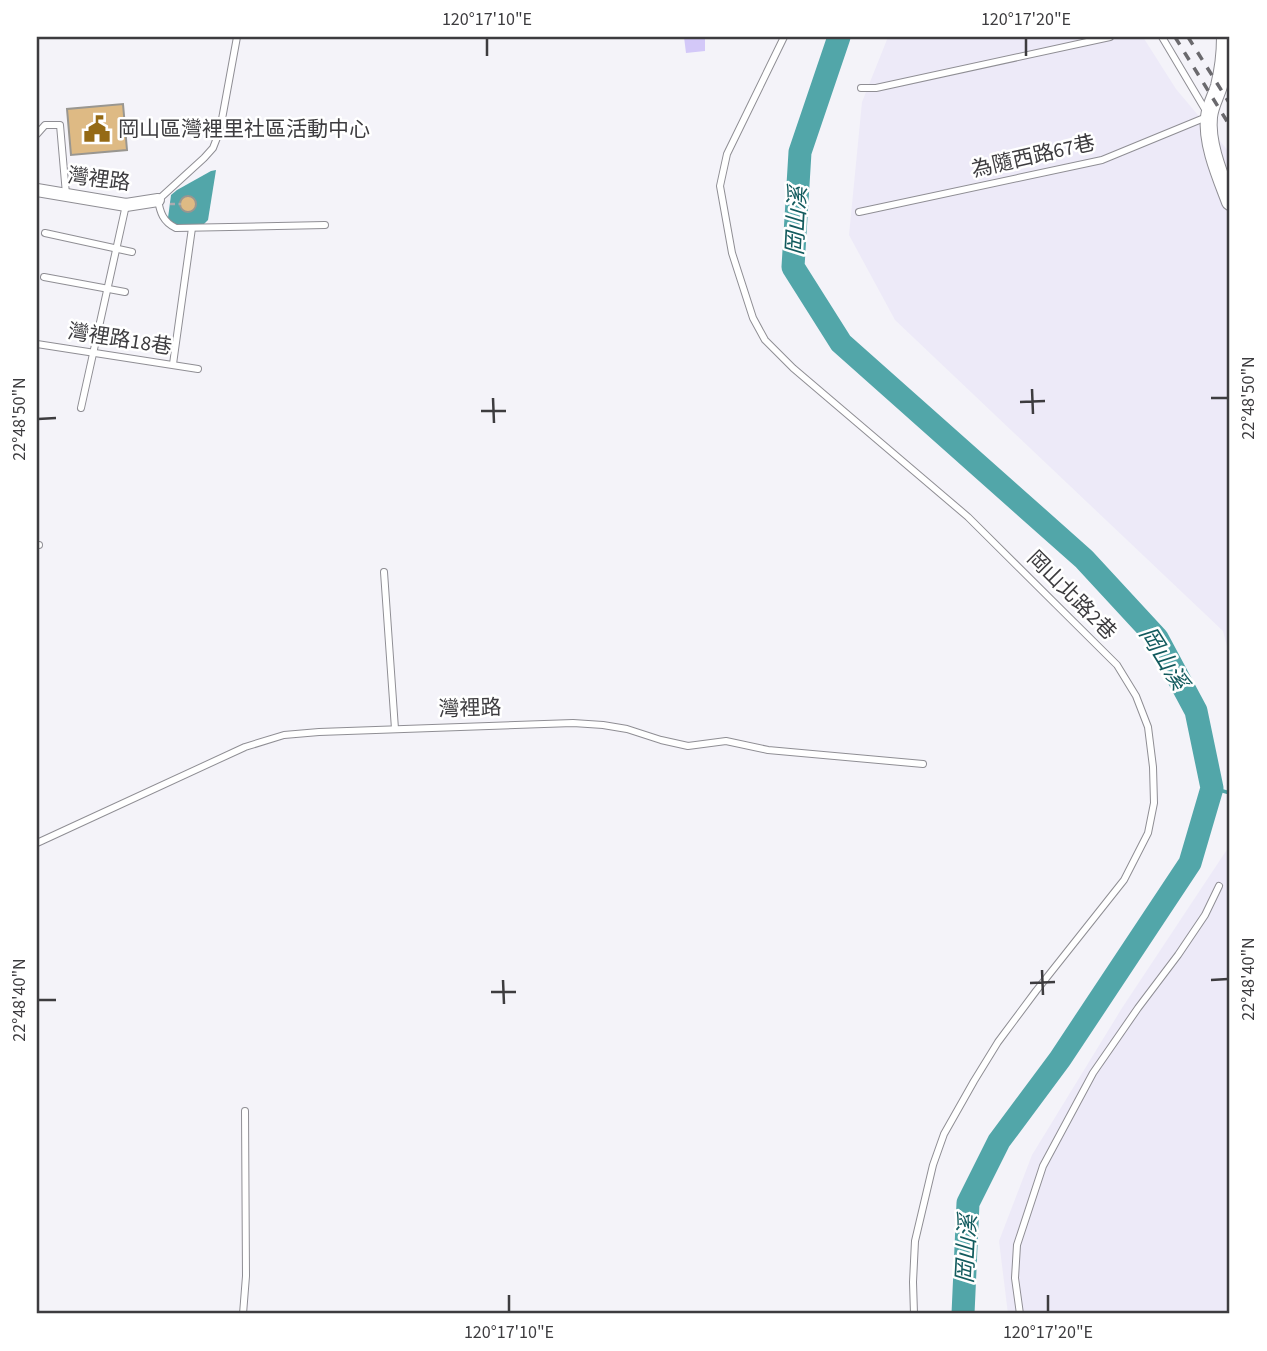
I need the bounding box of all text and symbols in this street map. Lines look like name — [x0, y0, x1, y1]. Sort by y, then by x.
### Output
text: 120°17'10"E — [442, 7, 532, 32]
text: 120°17'20"E — [981, 7, 1071, 32]
public building icon: 岡山區灣裡里社區活動中心 — [82, 114, 112, 144]
place label: 岡山區灣裡里社區活動中心 — [118, 114, 370, 144]
street label: 為隨西路67巷 — [968, 127, 1098, 185]
street label: 灣裡路 — [66, 160, 132, 198]
water label: 岡山溪 — [778, 183, 815, 256]
street label: 灣裡路18巷 — [66, 316, 174, 362]
text: 22°48'50"N — [1236, 356, 1261, 440]
text: 22°48'50"N — [7, 377, 32, 461]
street label: 岡山北路2巷 — [1021, 544, 1123, 646]
water label: 岡山溪 — [1131, 620, 1197, 699]
street label: 灣裡路 — [438, 692, 502, 724]
text: 22°48'40"N — [1236, 937, 1261, 1021]
text: 22°48'40"N — [7, 958, 32, 1042]
water label: 岡山溪 — [948, 1211, 985, 1284]
text: 120°17'10"E — [464, 1320, 554, 1345]
text: 120°17'20"E — [1003, 1320, 1093, 1345]

